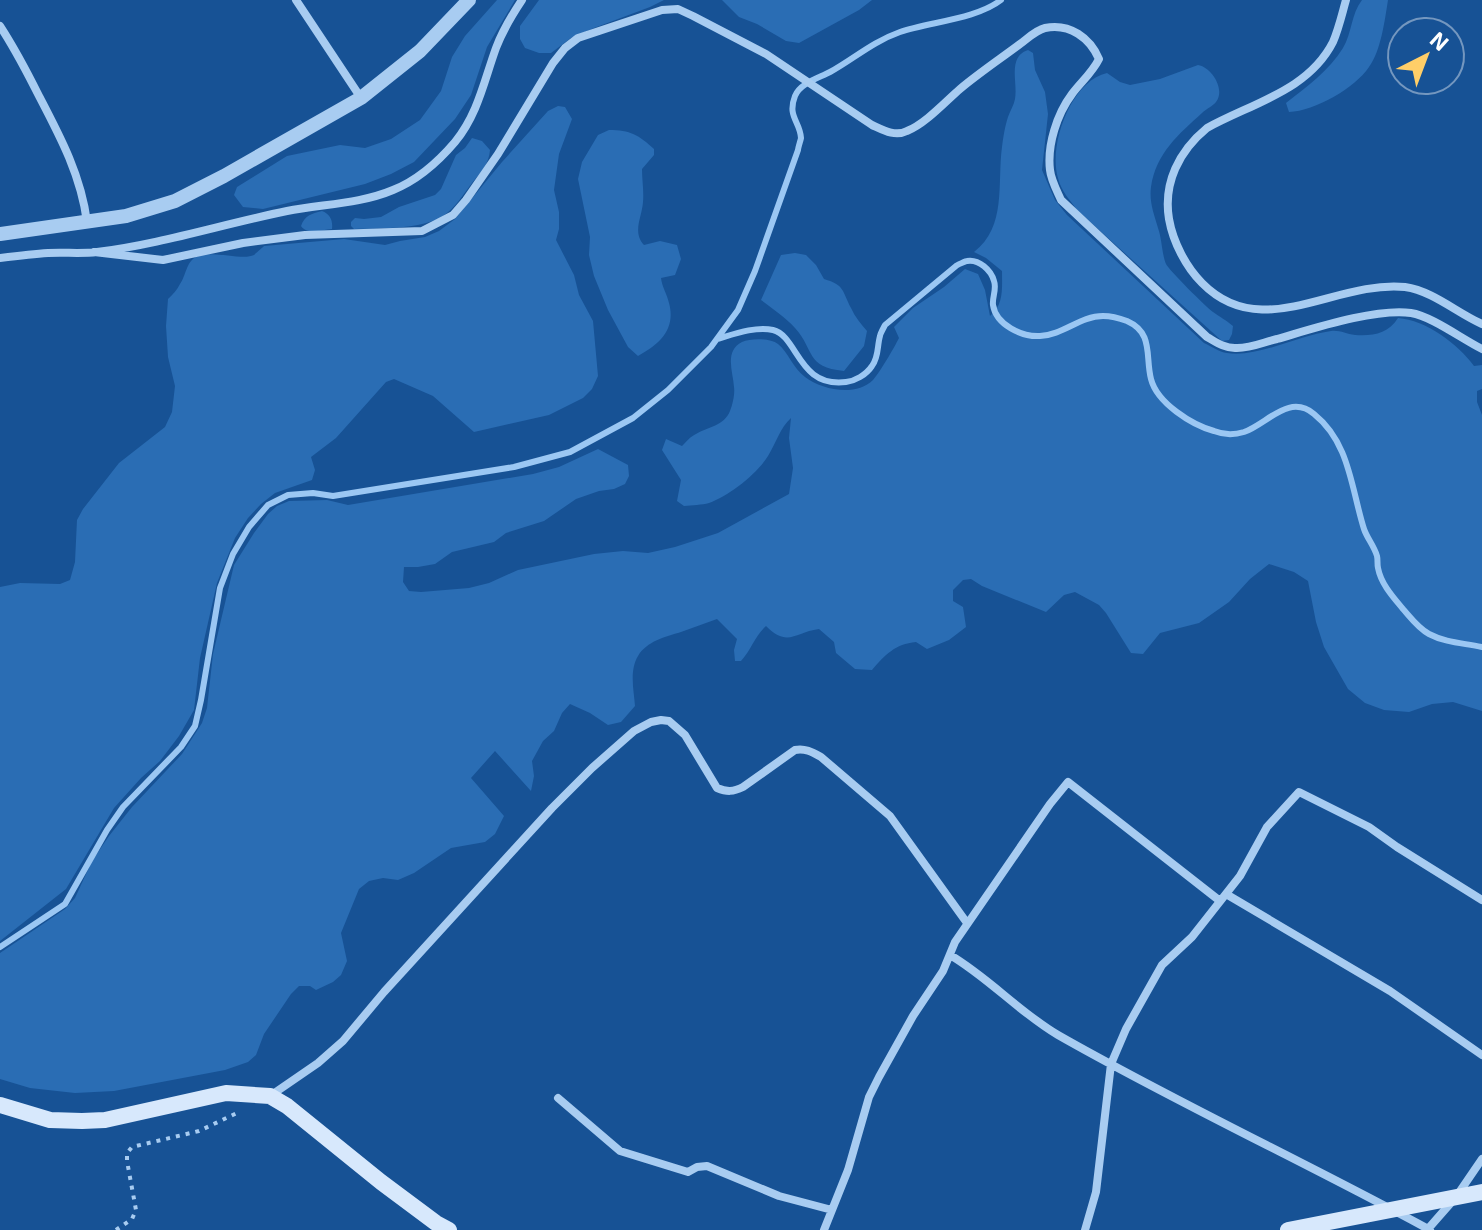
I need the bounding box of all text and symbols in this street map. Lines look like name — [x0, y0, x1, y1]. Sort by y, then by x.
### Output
north arrow — [1386, 16, 1466, 96]
text: N — [1425, 25, 1455, 55]

